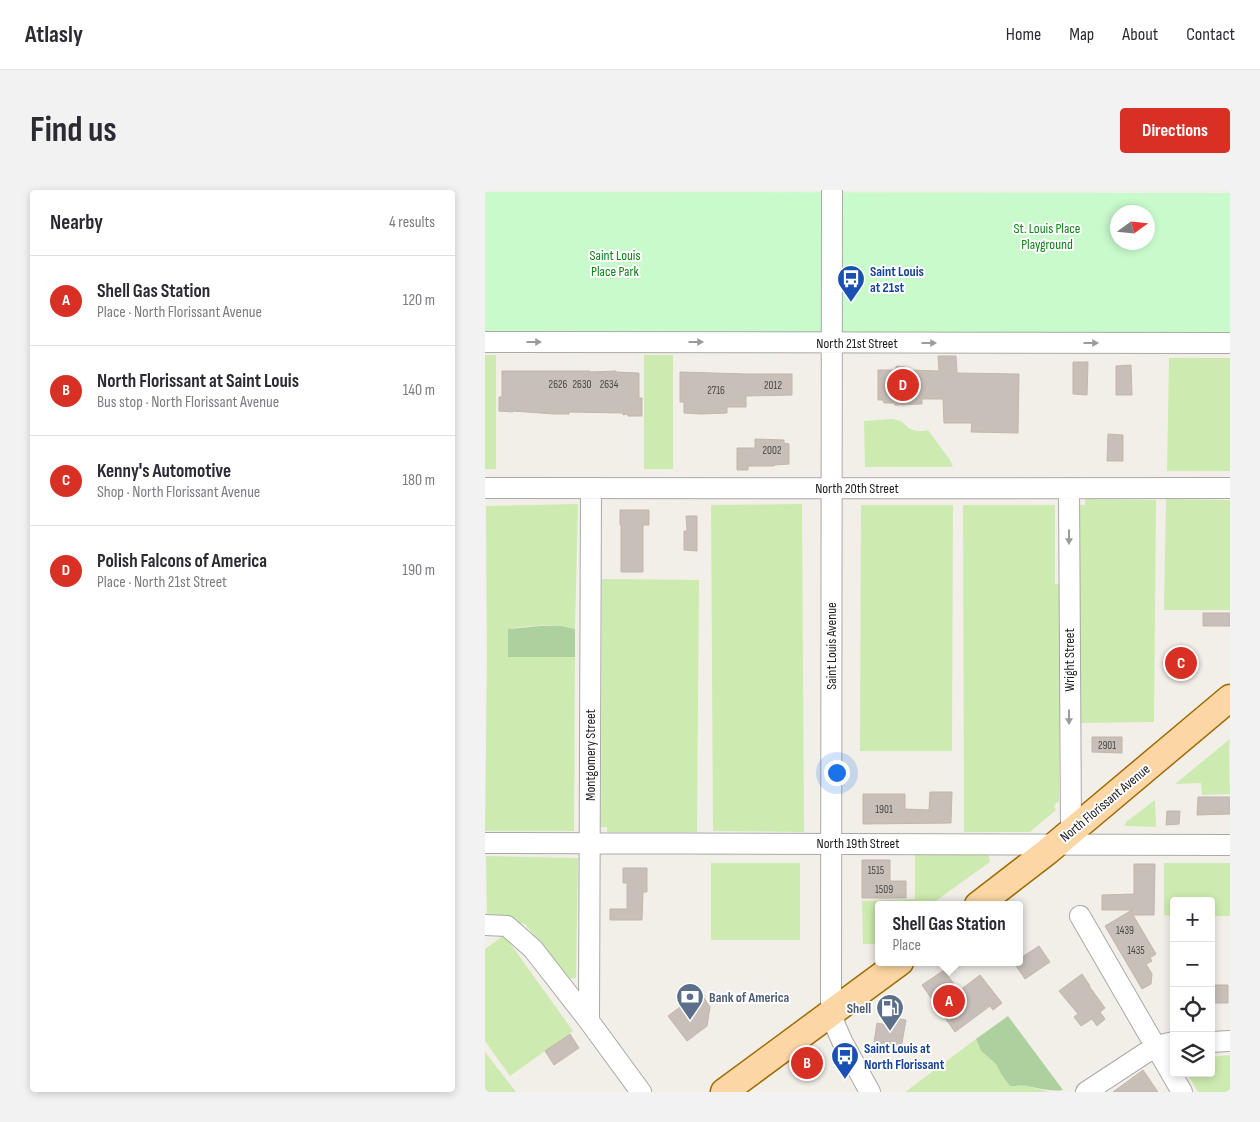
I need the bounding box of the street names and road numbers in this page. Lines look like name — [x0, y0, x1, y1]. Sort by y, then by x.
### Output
street label: North 21st Street — [816, 335, 898, 352]
street label: North 20th Street — [815, 480, 899, 497]
street label: Saint Louis Avenue — [823, 602, 840, 690]
street label: Wright Street — [1061, 628, 1078, 692]
street label: Montgomery Street — [582, 709, 599, 801]
street label: North Florissant Avenue — [1057, 760, 1153, 846]
street label: North 19th Street — [817, 835, 899, 852]

